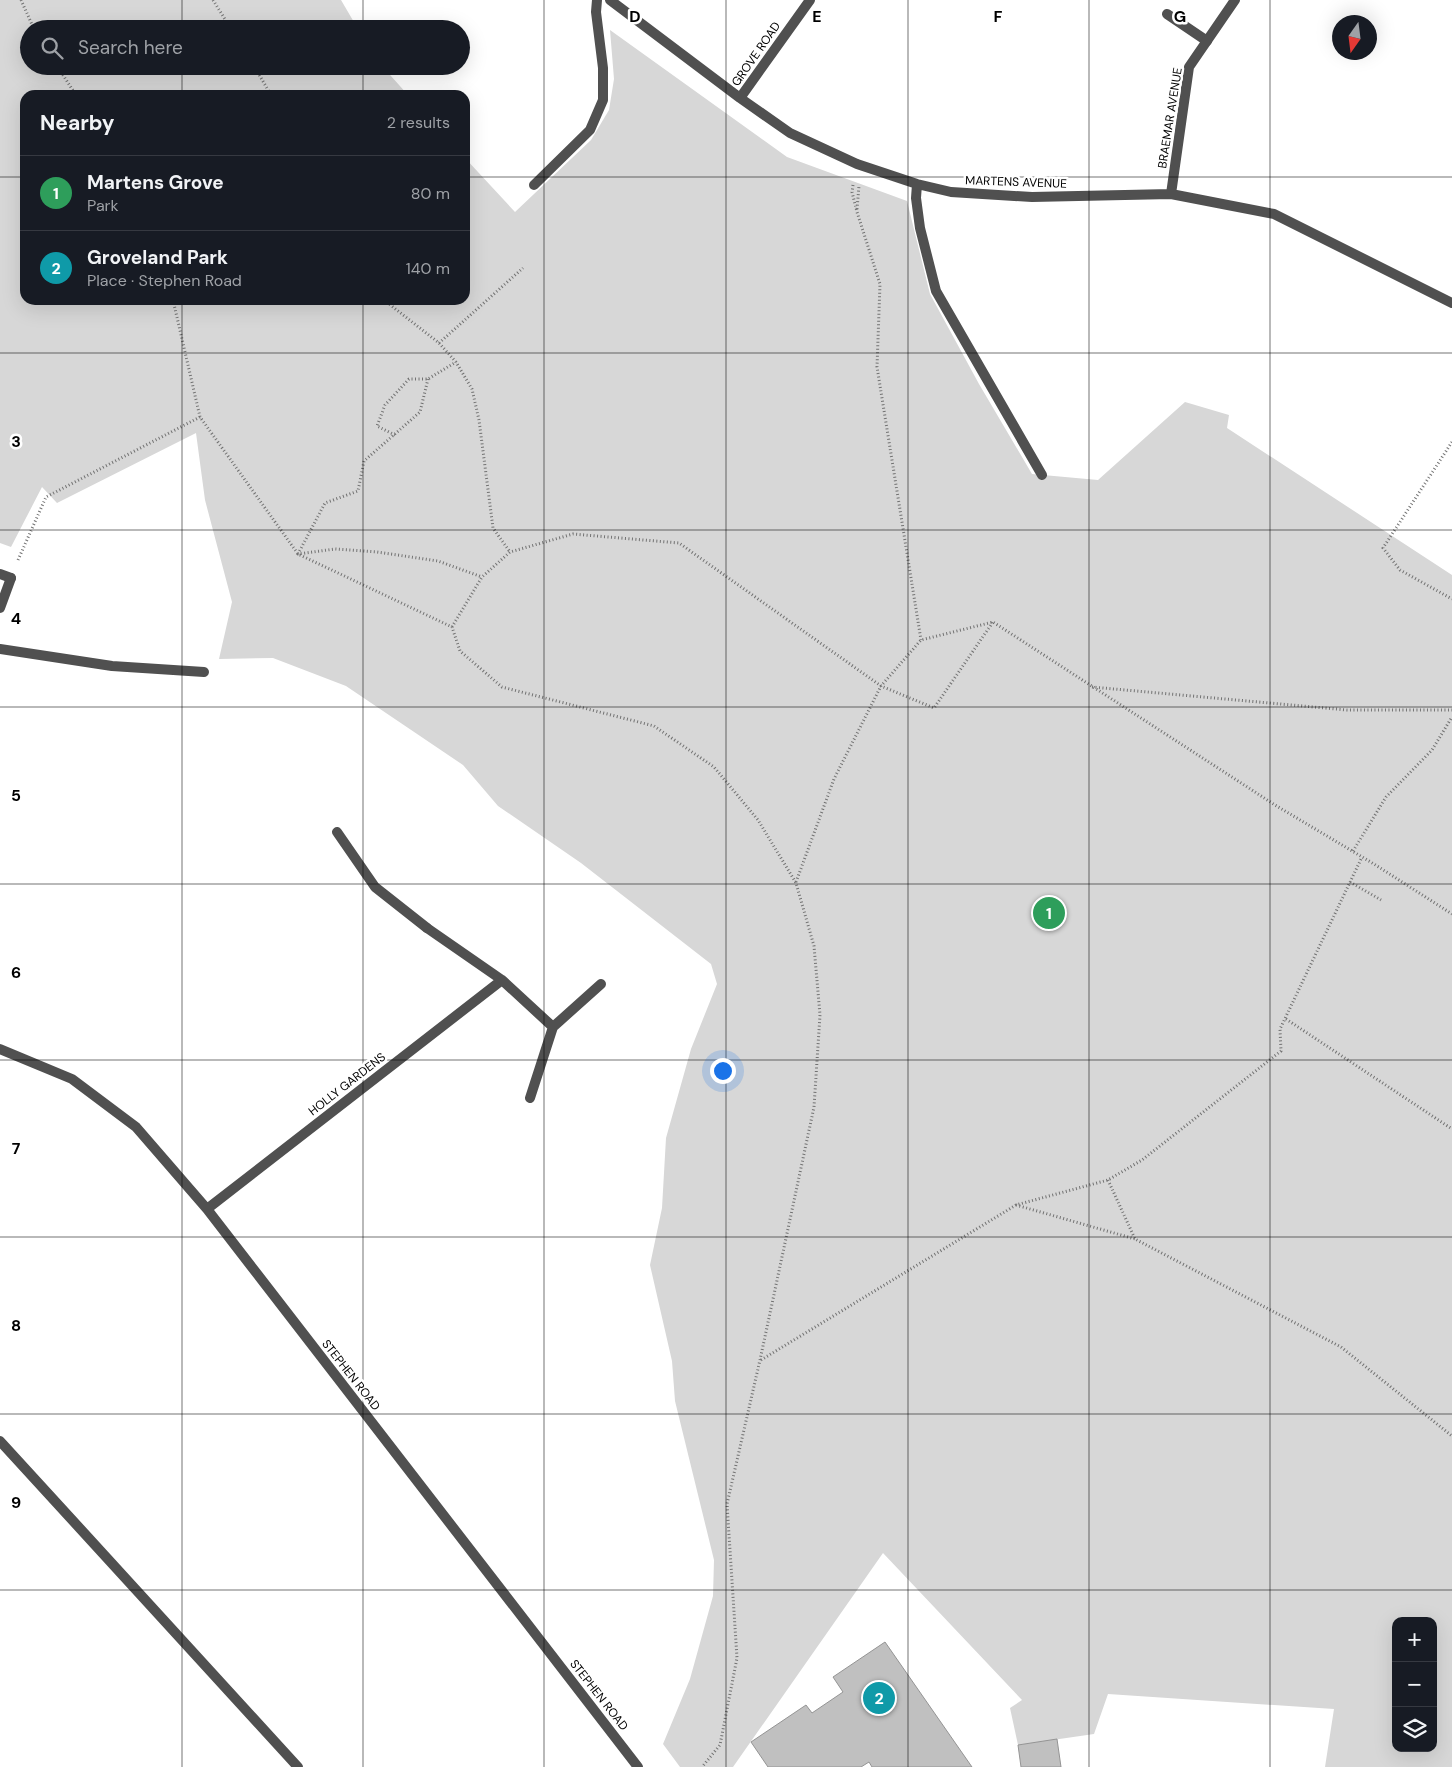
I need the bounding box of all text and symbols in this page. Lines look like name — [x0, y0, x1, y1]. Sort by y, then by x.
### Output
text: D — [629, 6, 641, 27]
text: E — [812, 6, 822, 27]
text: F — [994, 6, 1003, 27]
text: G — [1174, 6, 1186, 27]
north arrow — [1332, 15, 1377, 60]
street label: GROVE ROAD — [728, 19, 784, 89]
search box — [20, 20, 470, 75]
icon: search — [38, 34, 66, 62]
text: Search here — [78, 35, 183, 60]
street label: BRAEMAR AVENUE — [1154, 66, 1186, 170]
text: Nearby — [40, 109, 114, 137]
text: 2 results — [387, 112, 450, 133]
text: Martens Grove — [87, 170, 224, 195]
street label: MARTENS AVENUE — [965, 172, 1067, 192]
text: 1 — [53, 183, 59, 204]
text: 80 m — [411, 183, 450, 204]
text: Park — [87, 195, 119, 216]
text: Groveland Park — [87, 245, 228, 270]
text: 2 — [51, 258, 61, 279]
text: 140 m — [406, 258, 450, 279]
text: Place · Stephen Road — [87, 270, 242, 291]
text: 3 — [11, 431, 21, 452]
text: 4 — [11, 608, 21, 629]
text: 5 — [11, 785, 21, 806]
pin: 1 — [1033, 894, 1065, 932]
text: 6 — [11, 962, 21, 983]
street label: HOLLY GARDENS — [305, 1049, 389, 1119]
your location — [710, 1058, 736, 1084]
text: 7 — [12, 1138, 21, 1159]
text: 8 — [11, 1315, 21, 1336]
street label: STEPHEN ROAD — [318, 1336, 384, 1414]
text: 9 — [11, 1492, 21, 1513]
map controls — [1392, 1617, 1437, 1752]
button: + — [1392, 1617, 1437, 1662]
street label: STEPHEN ROAD — [566, 1656, 632, 1734]
button: − — [1392, 1662, 1437, 1707]
pin: 2 — [863, 1679, 895, 1717]
button: layers — [1392, 1707, 1437, 1752]

